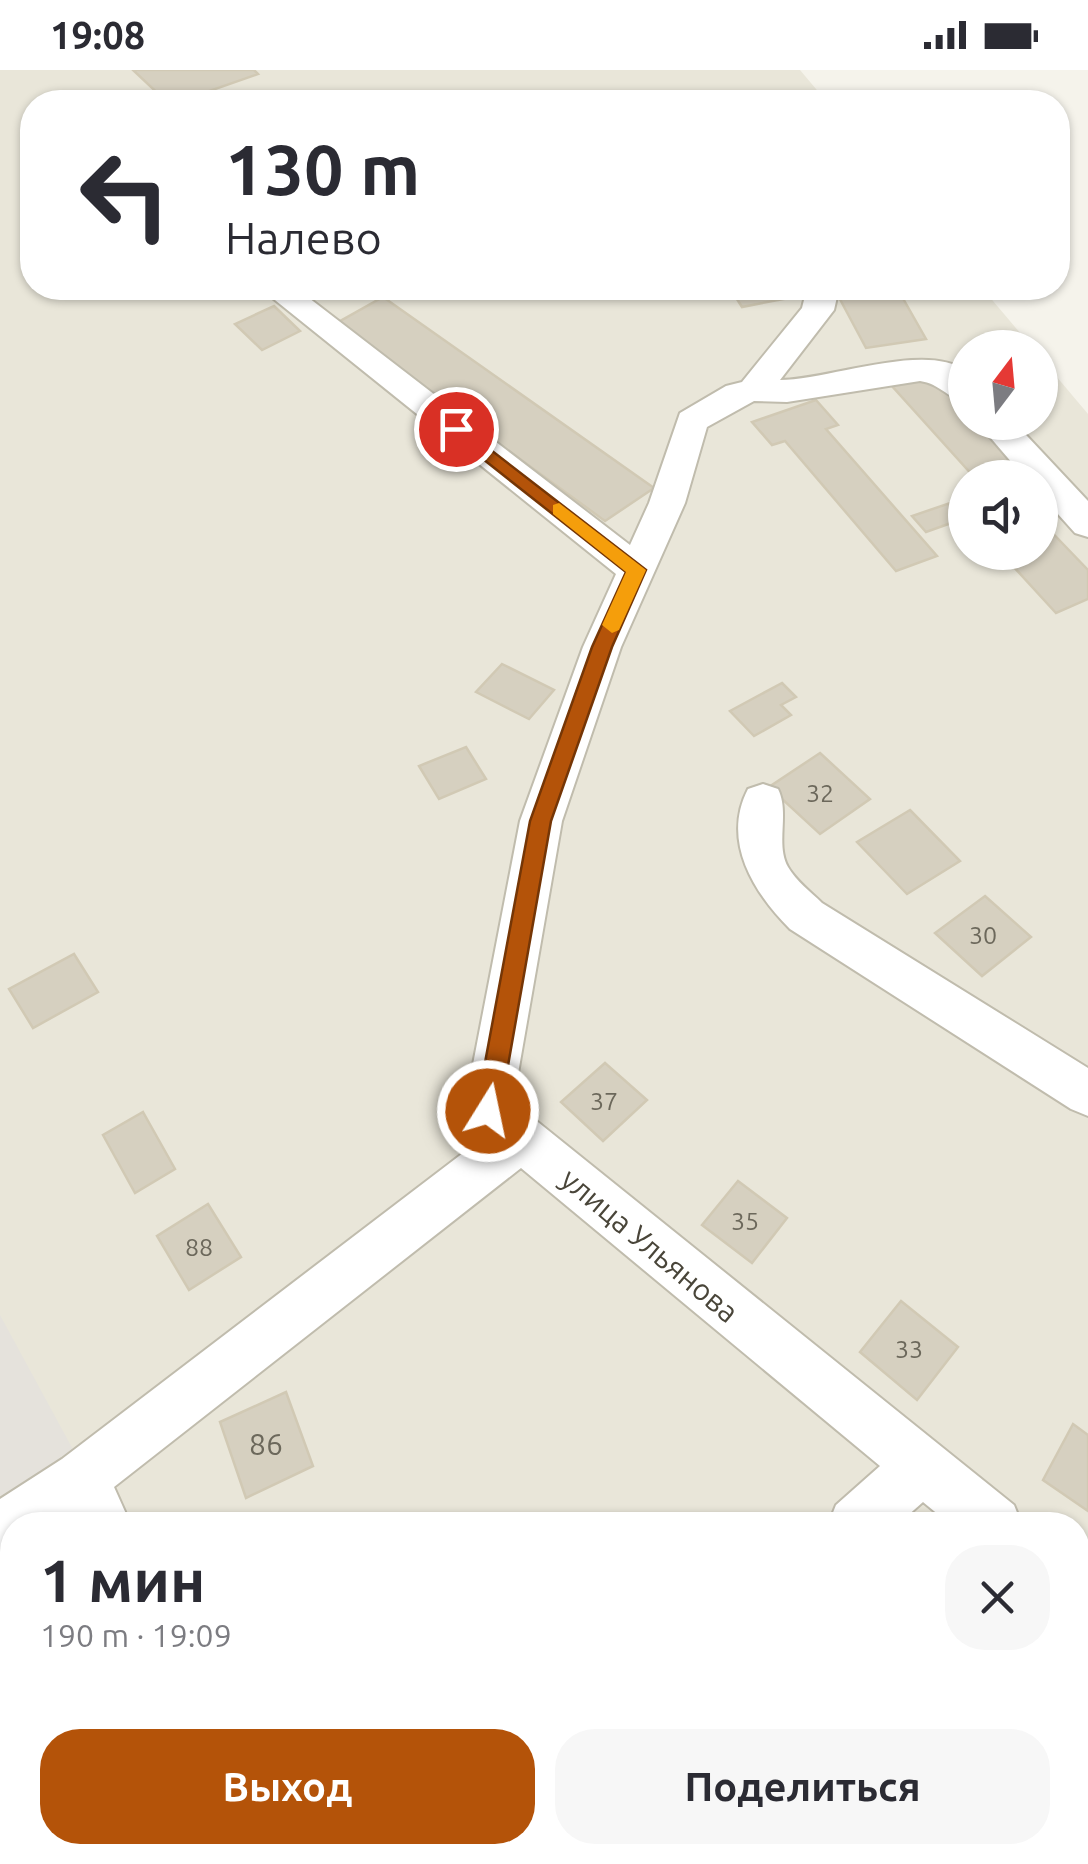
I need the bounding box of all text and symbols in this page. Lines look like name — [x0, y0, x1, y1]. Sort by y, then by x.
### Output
text: 19:08 — [50, 14, 145, 56]
icon: left — [60, 130, 190, 260]
text: 130 m — [225, 130, 420, 208]
text: Налево — [225, 212, 382, 263]
north arrow — [948, 330, 1058, 440]
map controls — [948, 330, 1058, 570]
pin — [414, 387, 499, 472]
icon: arrive — [429, 402, 484, 457]
button: sound — [948, 460, 1058, 570]
house number: 32 — [806, 779, 834, 807]
house number: 30 — [969, 921, 997, 949]
position arrow — [436, 1059, 540, 1163]
house number: 37 — [590, 1087, 618, 1115]
street label: улица Ульянова — [555, 1161, 745, 1329]
house number: 35 — [731, 1207, 759, 1235]
house number: 88 — [185, 1233, 213, 1261]
house number: 33 — [895, 1335, 923, 1363]
house number: 86 — [249, 1427, 283, 1461]
button: close — [945, 1545, 1050, 1650]
text: 1 мин — [40, 1546, 205, 1613]
text: 190 m · 19:09 — [40, 1617, 232, 1653]
button: Выход — [40, 1729, 535, 1844]
button: Поделиться — [555, 1729, 1050, 1844]

